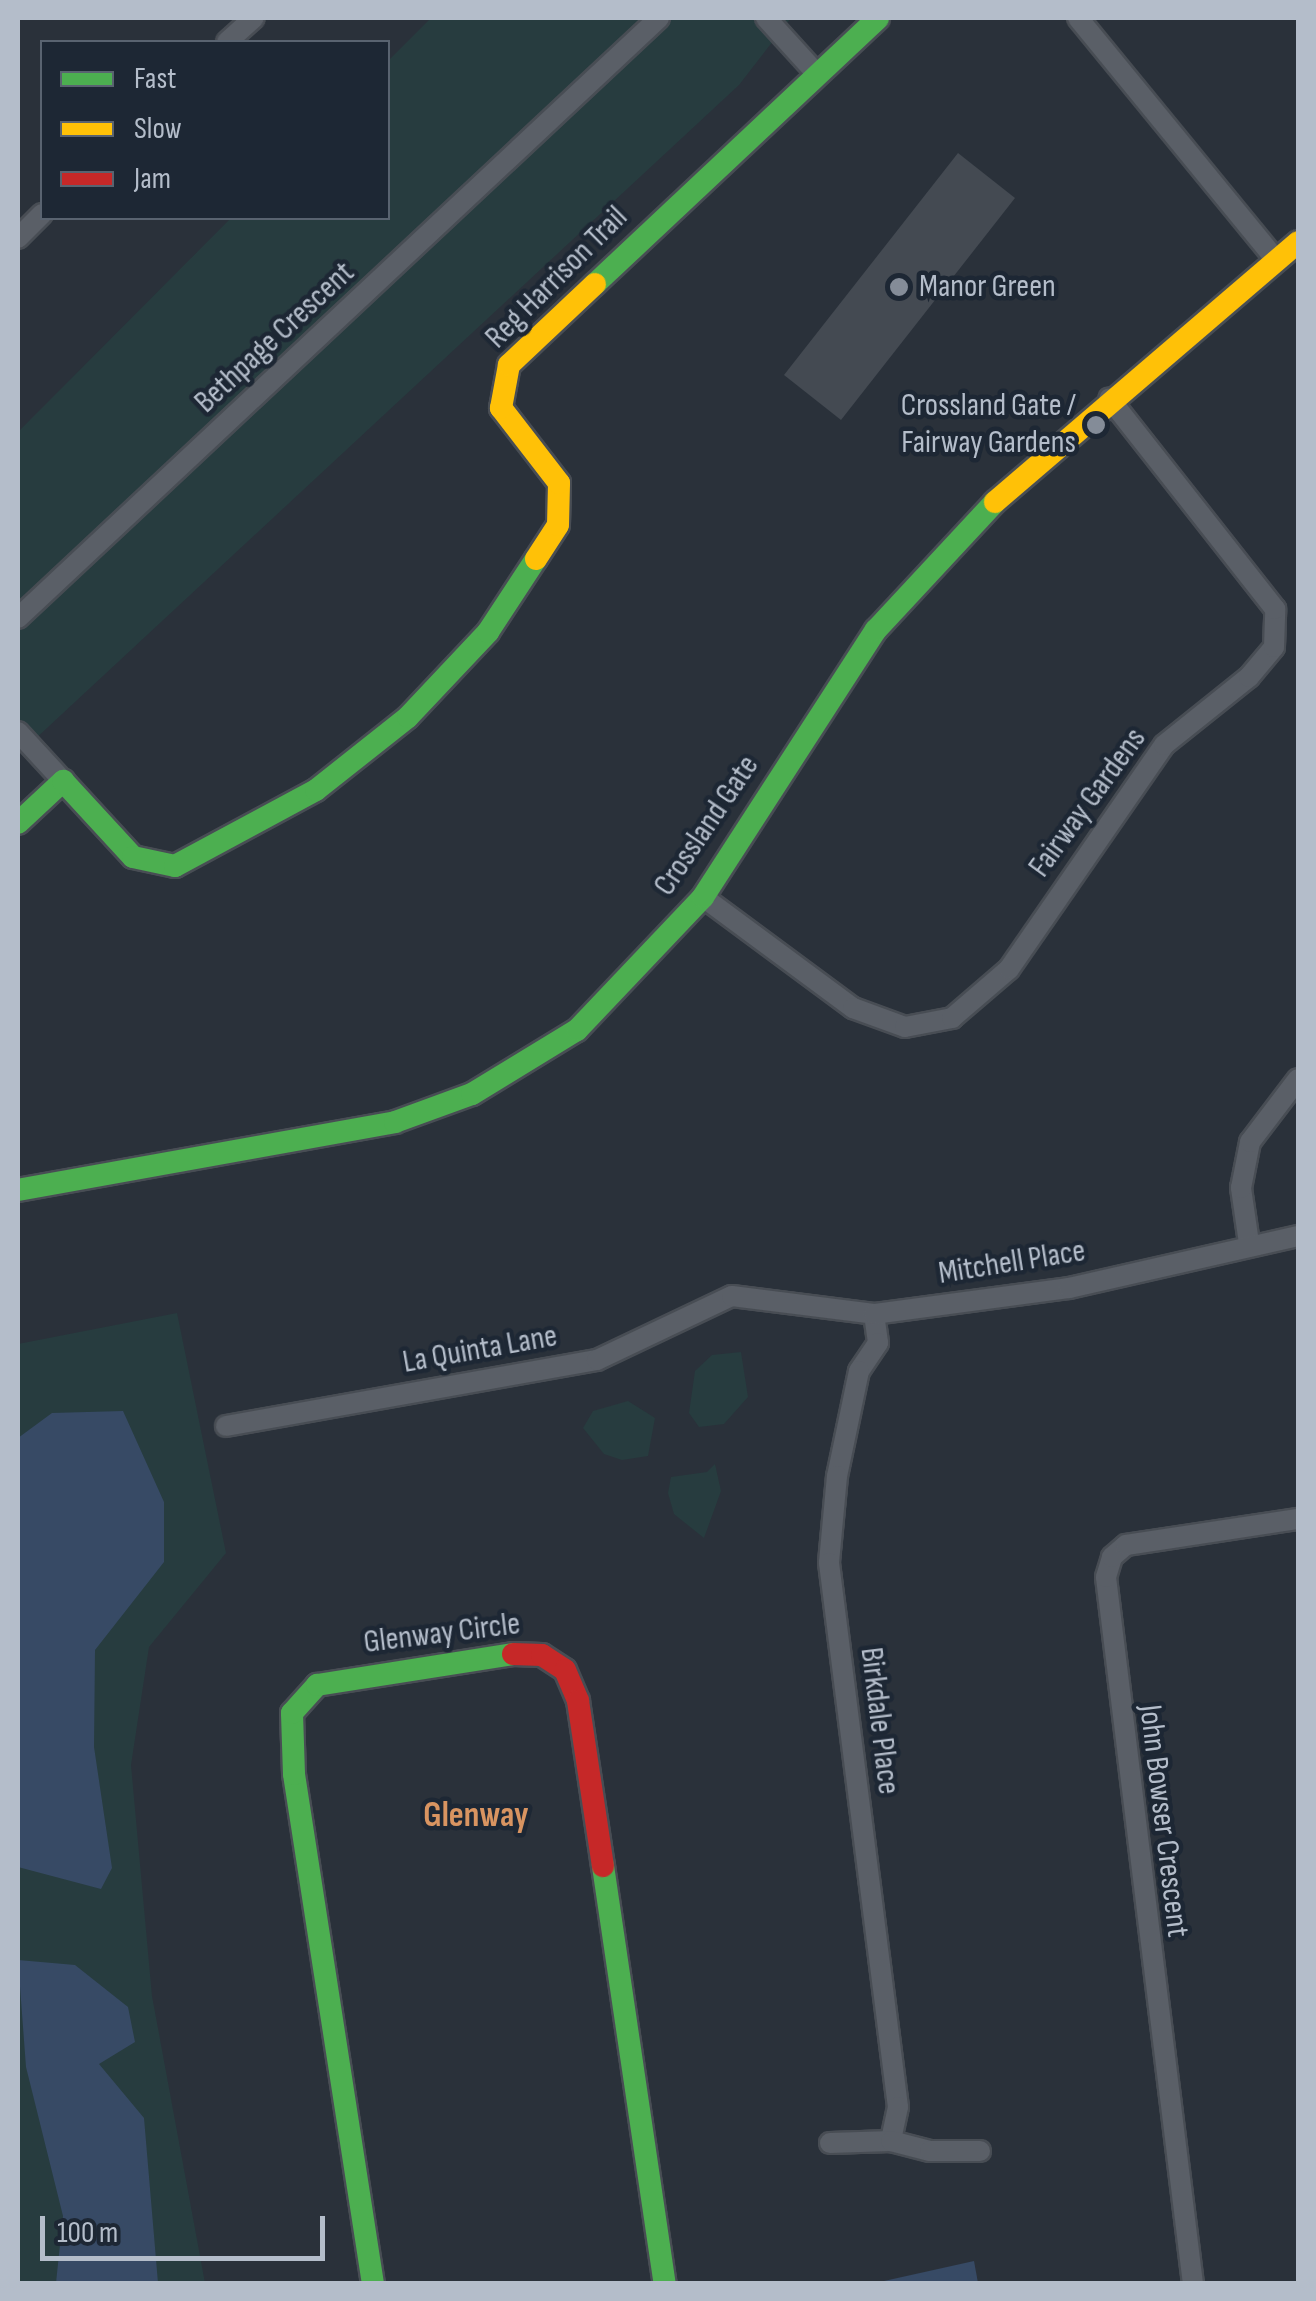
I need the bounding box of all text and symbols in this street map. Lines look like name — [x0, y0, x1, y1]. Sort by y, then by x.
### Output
legend — [40, 40, 390, 220]
text: Fast — [134, 61, 176, 97]
text: Slow — [134, 111, 182, 147]
text: Jam — [134, 161, 171, 197]
street label: Reg Harrison Trail — [478, 199, 636, 357]
street label: Bethpage Crescent — [187, 254, 363, 422]
place label: Manor Green — [919, 268, 1056, 306]
marker: Manor Green — [888, 276, 910, 298]
place label: Crossland Gate / Fairway Gardens — [901, 388, 1076, 463]
marker: Crossland Gate / Fairway Gardens — [1085, 414, 1107, 436]
street label: Fairway Gardens — [1021, 721, 1155, 885]
street label: Crossland Gate — [646, 749, 768, 903]
street label: Mitchell Place — [936, 1232, 1088, 1294]
street label: La Quinta Lane — [400, 1318, 560, 1382]
street label: Glenway Circle — [362, 1605, 522, 1663]
street label: Birkdale Place — [851, 1645, 907, 1797]
street label: John Bowser Crescent — [1130, 1703, 1196, 1939]
district label: Glenway — [423, 1795, 529, 1837]
scale bar — [45, 2196, 330, 2258]
text: 100 m — [57, 2215, 118, 2251]

